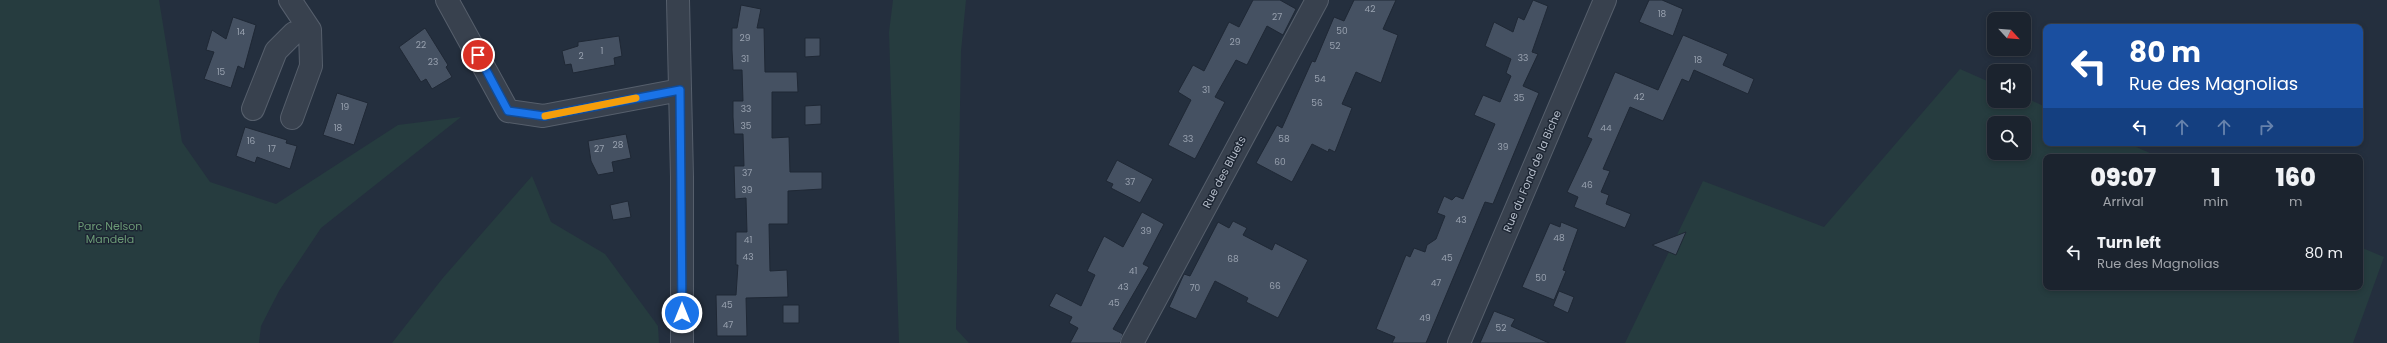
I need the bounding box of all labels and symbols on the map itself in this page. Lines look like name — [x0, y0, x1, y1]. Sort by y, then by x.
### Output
house number: 42 — [1365, 3, 1375, 15]
house number: 18 — [1658, 8, 1667, 20]
house number: 27 — [1272, 11, 1282, 23]
north arrow — [1987, 12, 2031, 56]
house number: 50 — [1336, 25, 1348, 37]
house number: 14 — [237, 26, 246, 38]
house number: 29 — [740, 32, 751, 44]
house number: 29 — [1230, 36, 1241, 48]
pin — [461, 38, 495, 72]
house number: 22 — [416, 39, 426, 51]
house number: 52 — [1330, 40, 1340, 52]
house number: 1 — [601, 45, 604, 57]
house number: 2 — [578, 50, 584, 62]
house number: 33 — [1518, 52, 1528, 64]
house number: 31 — [741, 53, 749, 65]
house number: 18 — [1694, 54, 1703, 66]
house number: 23 — [428, 56, 438, 68]
house number: 15 — [217, 66, 226, 78]
house number: 54 — [1314, 73, 1326, 85]
house number: 31 — [1202, 84, 1210, 96]
house number: 42 — [1634, 91, 1644, 103]
house number: 35 — [1514, 92, 1525, 104]
house number: 56 — [1311, 97, 1323, 109]
house number: 19 — [341, 101, 350, 113]
house number: 33 — [741, 103, 751, 115]
street label: Rue du Fond de la Biche — [1499, 107, 1565, 234]
house number: 35 — [741, 120, 752, 132]
house number: 18 — [334, 122, 343, 134]
house number: 44 — [1600, 122, 1612, 134]
house number: 33 — [1183, 133, 1193, 145]
street label: Rue des Bluets — [1198, 133, 1250, 211]
house number: 58 — [1278, 133, 1290, 145]
house number: 16 — [247, 135, 256, 147]
house number: 28 — [613, 139, 624, 151]
house number: 39 — [1498, 141, 1509, 153]
house number: 17 — [268, 143, 276, 155]
house number: 27 — [594, 143, 604, 155]
house number: 60 — [1274, 156, 1286, 168]
house number: 37 — [742, 167, 752, 179]
house number: 37 — [1125, 176, 1135, 188]
house number: 46 — [1581, 179, 1593, 191]
house number: 39 — [742, 184, 753, 196]
house number: 43 — [1456, 214, 1466, 226]
park label: Parc Nelson Mandela — [78, 218, 142, 247]
house number: 39 — [1141, 225, 1152, 237]
house number: 48 — [1553, 232, 1565, 244]
house number: 41 — [744, 234, 752, 246]
house number: 43 — [743, 251, 753, 263]
house number: 45 — [1441, 252, 1453, 264]
house number: 68 — [1227, 253, 1239, 265]
house number: 41 — [1129, 265, 1137, 277]
house number: 50 — [1535, 272, 1547, 284]
house number: 47 — [1431, 277, 1441, 289]
house number: 66 — [1269, 280, 1281, 292]
house number: 43 — [1118, 281, 1128, 293]
house number: 70 — [1190, 282, 1201, 294]
position arrow — [661, 292, 703, 334]
house number: 45 — [1108, 297, 1120, 309]
house number: 45 — [721, 299, 733, 311]
house number: 49 — [1419, 312, 1431, 324]
house number: 47 — [723, 319, 733, 331]
house number: 52 — [1496, 322, 1506, 334]

